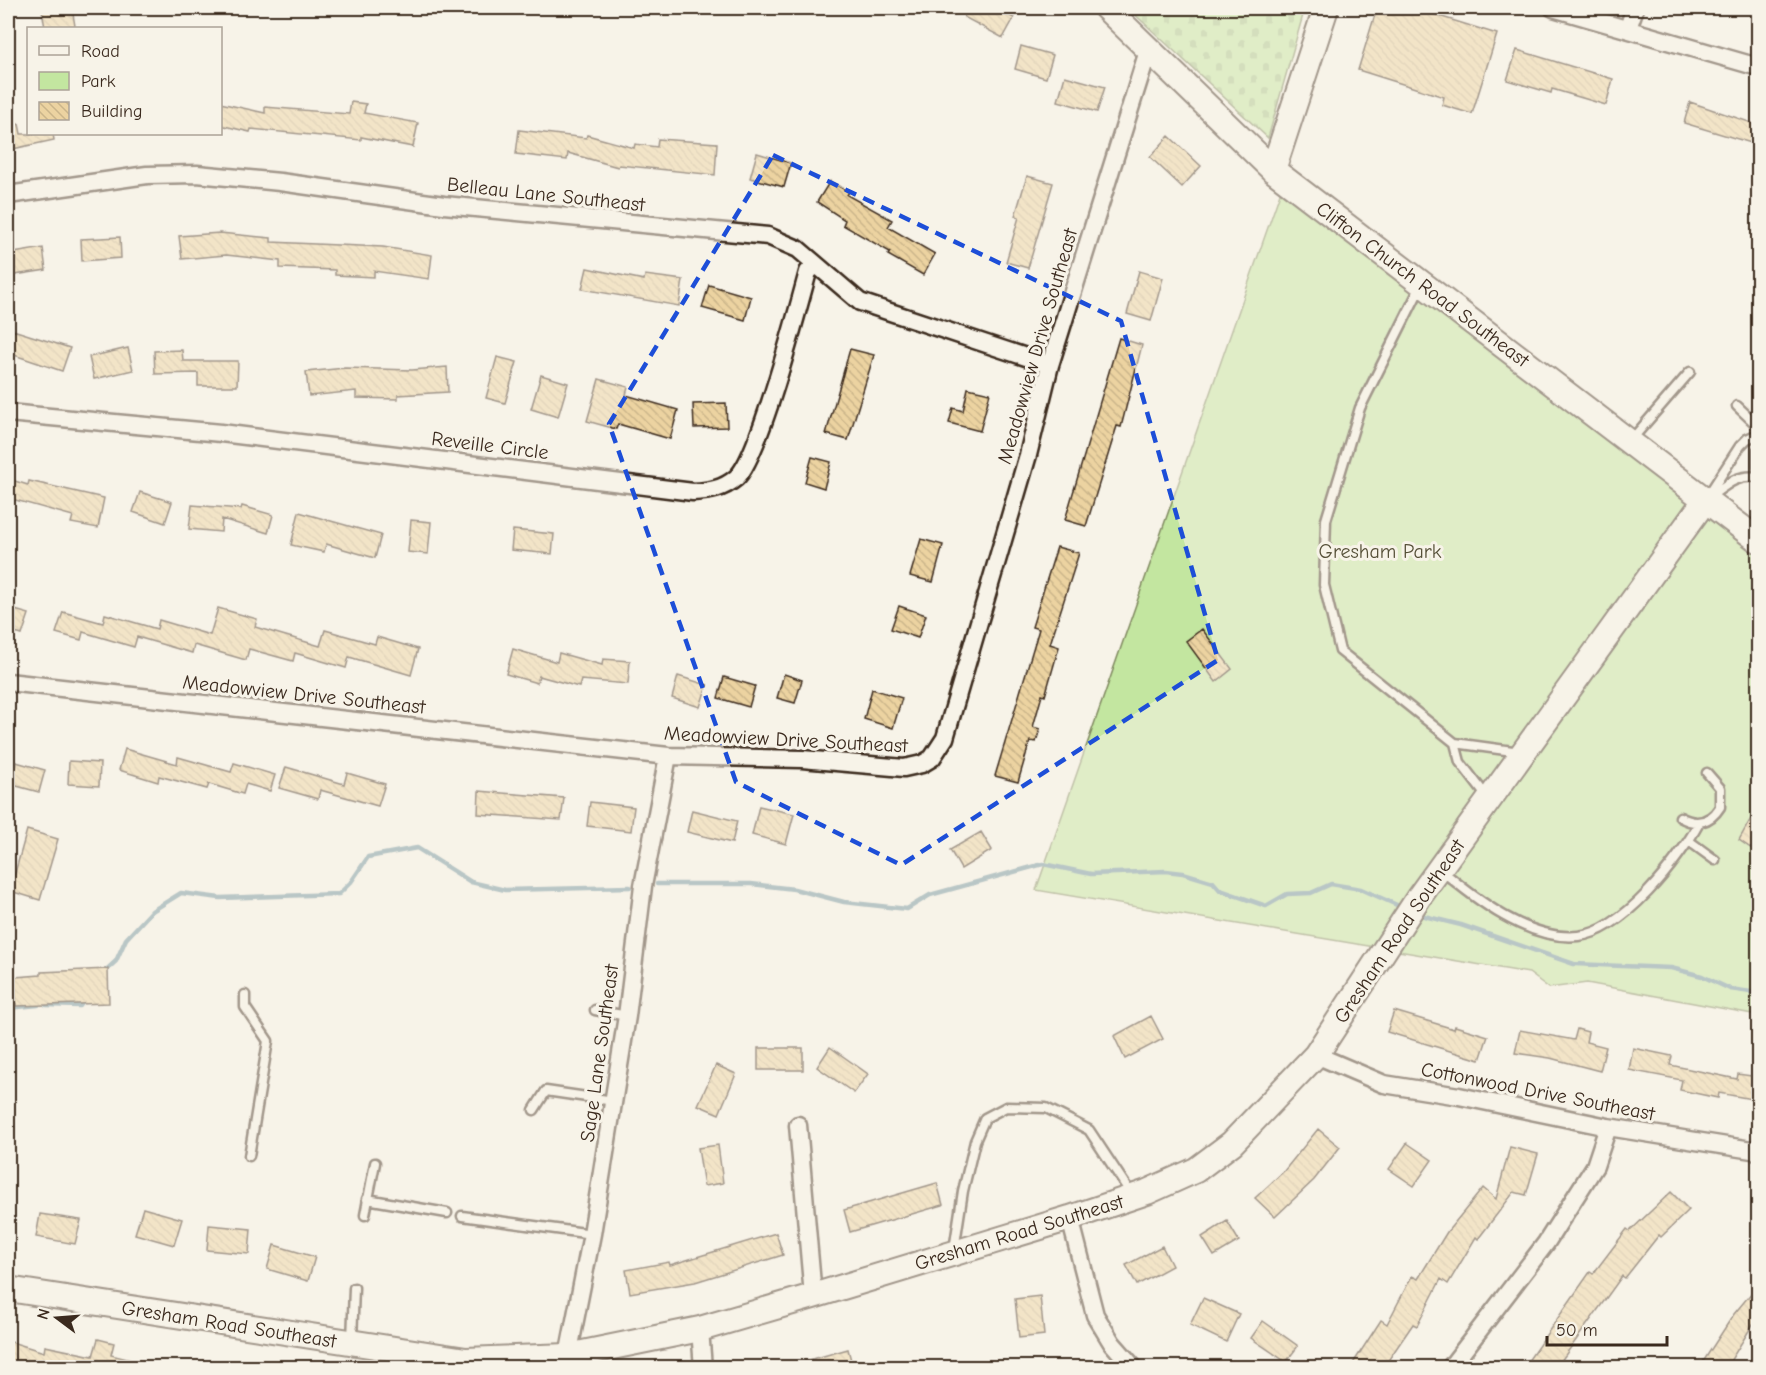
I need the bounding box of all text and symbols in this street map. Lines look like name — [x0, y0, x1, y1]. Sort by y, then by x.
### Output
legend — [27, 27, 222, 135]
text: Road — [81, 41, 120, 62]
text: Park — [81, 71, 116, 92]
text: Building — [81, 101, 143, 122]
street label: Belleau Lane Southeast — [446, 173, 647, 216]
street label: Clifton Church Road Southeast — [1312, 197, 1535, 373]
street label: Meadowview Drive Southeast — [993, 224, 1083, 467]
street label: Reveille Circle — [430, 427, 550, 464]
park label: Gresham Park — [1319, 540, 1442, 563]
street label: Meadowview Drive Southeast — [181, 670, 428, 719]
street label: Meadowview Drive Southeast — [664, 722, 910, 757]
street label: Gresham Road Southeast — [1329, 834, 1470, 1028]
street label: Sage Lane Southeast — [576, 962, 624, 1143]
street label: Cottonwood Drive Southeast — [1419, 1058, 1658, 1126]
street label: Gresham Road Southeast — [912, 1189, 1127, 1275]
north arrow — [27, 1288, 87, 1348]
street label: Gresham Road Southeast — [120, 1296, 339, 1353]
text: N — [33, 1307, 54, 1322]
scale bar — [1547, 1309, 1667, 1347]
text: 50 m — [1556, 1320, 1598, 1341]

